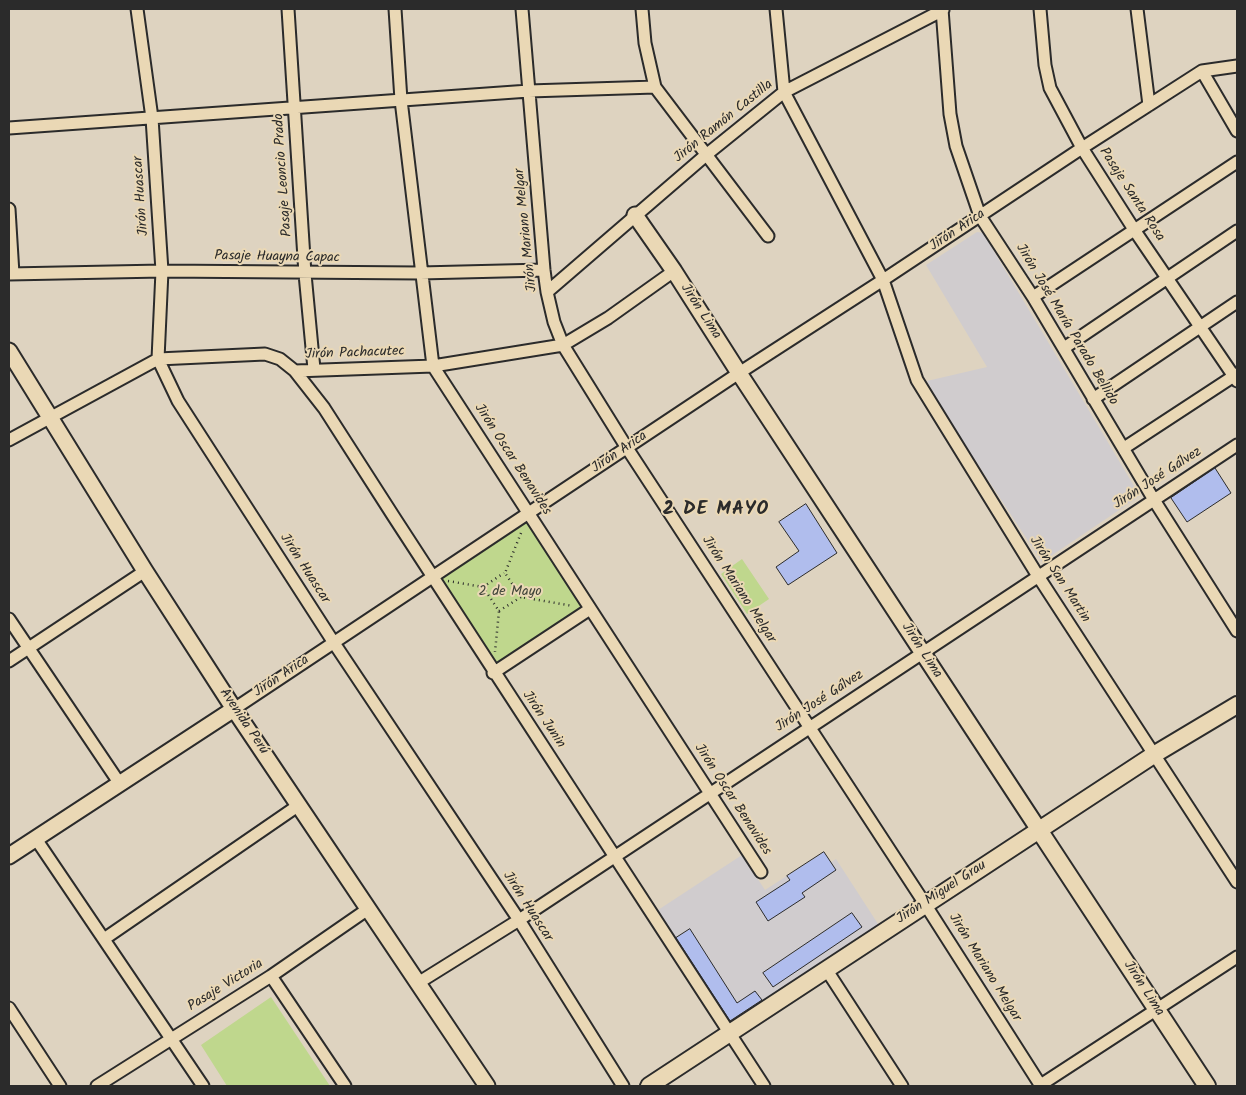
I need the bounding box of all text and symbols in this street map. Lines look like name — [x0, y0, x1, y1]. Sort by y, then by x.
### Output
street label: Jirón Ramón Castilla — [671, 77, 777, 167]
street label: Pasaje Leoncio Prado — [271, 113, 297, 237]
street label: Pasaje Santa Rosa — [1094, 145, 1168, 245]
street label: Jirón Huascar — [131, 156, 153, 236]
street label: Jirón Mariano Melgar — [512, 167, 542, 293]
street label: Jirón Arica — [927, 206, 989, 256]
street label: Jirón José María Parado Bellido — [1011, 241, 1121, 409]
street label: Pasaje Huayna Capac — [214, 249, 340, 267]
street label: Jirón Lima — [676, 281, 724, 343]
street label: Jirón Pachacutec — [305, 344, 405, 364]
street label: Jirón Oscar Benavides — [470, 401, 554, 519]
street label: Jirón Arica — [589, 428, 651, 478]
street label: Jirón José Gálvez — [1111, 444, 1205, 514]
district label: 2 DE MAYO — [662, 500, 770, 522]
street label: Jirón Huascar — [275, 531, 333, 607]
street label: Jirón Mariano Melgar — [697, 533, 779, 647]
street label: Jirón San Martin — [1025, 534, 1093, 626]
park label: 2 de Mayo — [478, 585, 542, 601]
street label: Jirón Lima — [897, 620, 945, 682]
street label: Jirón Arica — [251, 652, 313, 702]
street label: Jirón José Gálvez — [773, 667, 867, 737]
street label: Avenida Perú — [215, 686, 271, 758]
street label: Jirón Junin — [518, 688, 568, 752]
street label: Jirón Oscar Benavides — [690, 741, 774, 859]
street label: Jirón Miguel Grau — [894, 858, 990, 928]
street label: Jirón Huascar — [498, 869, 556, 945]
street label: Jirón Mariano Melgar — [944, 911, 1024, 1025]
street label: Pasaje Victoria — [185, 956, 267, 1016]
street label: Jirón Lima — [1119, 958, 1167, 1020]

